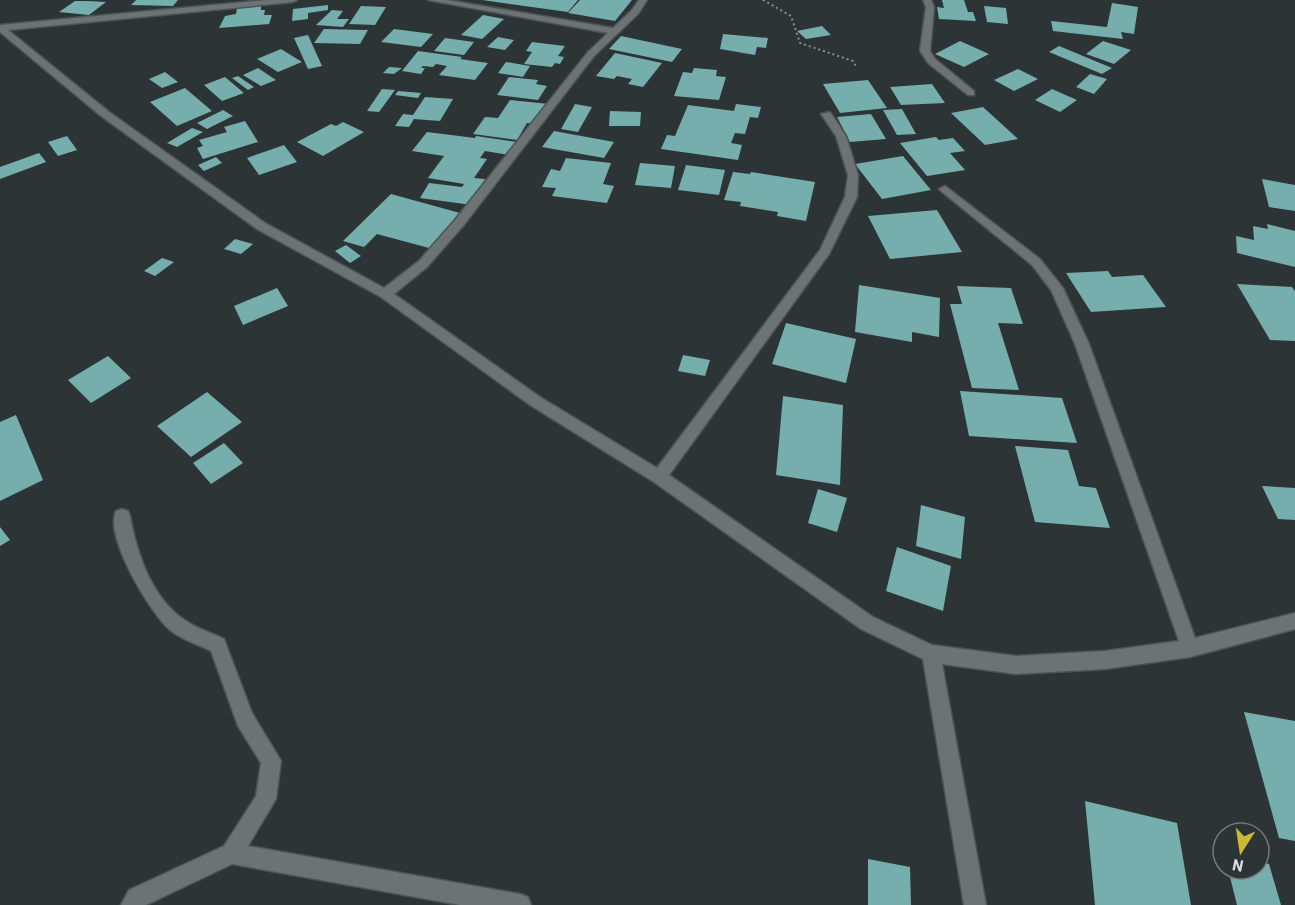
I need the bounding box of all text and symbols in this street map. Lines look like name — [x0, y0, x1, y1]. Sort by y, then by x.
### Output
north arrow — [1211, 821, 1271, 881]
text: N — [1231, 856, 1245, 877]

